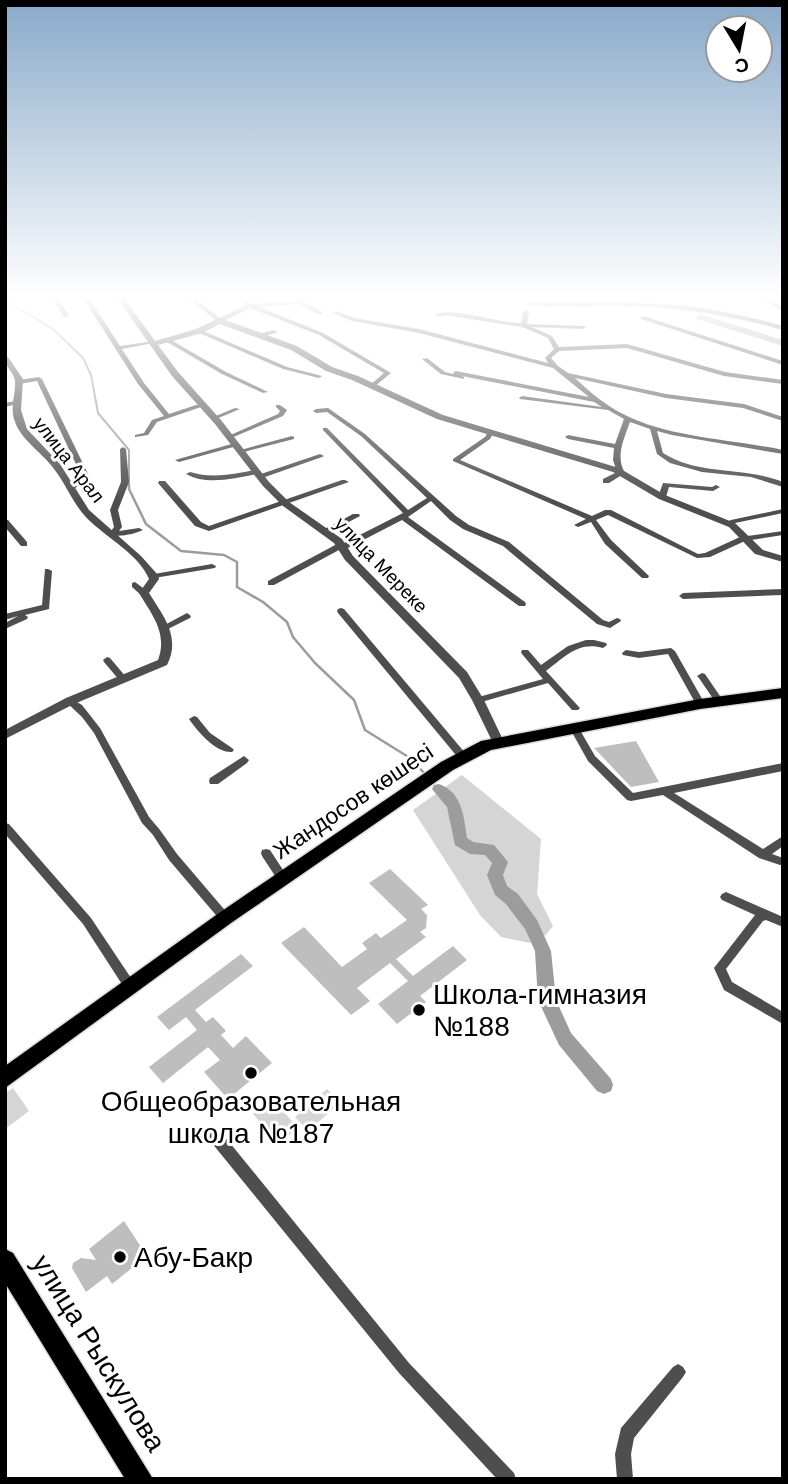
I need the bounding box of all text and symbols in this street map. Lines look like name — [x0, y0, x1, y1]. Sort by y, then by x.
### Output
north arrow — [704, 14, 774, 84]
text: С — [733, 54, 750, 77]
street label: улица Арал — [29, 413, 109, 507]
street label: улица Мереке — [330, 513, 432, 617]
street label: Жандосов көшесі — [268, 738, 438, 864]
place label: Школа-гимназия №188 — [433, 979, 647, 1042]
marker: Школа-гимназия №188 — [411, 1002, 427, 1018]
marker: Общеобразовательная школа №187 — [243, 1065, 259, 1081]
place label: Общеобразовательная школа №187 — [101, 1086, 401, 1149]
place label: Абу-Бакр — [134, 1242, 253, 1273]
street label: улица Рыскулова — [26, 1249, 172, 1457]
marker: Абу-Бакр — [112, 1249, 128, 1265]

